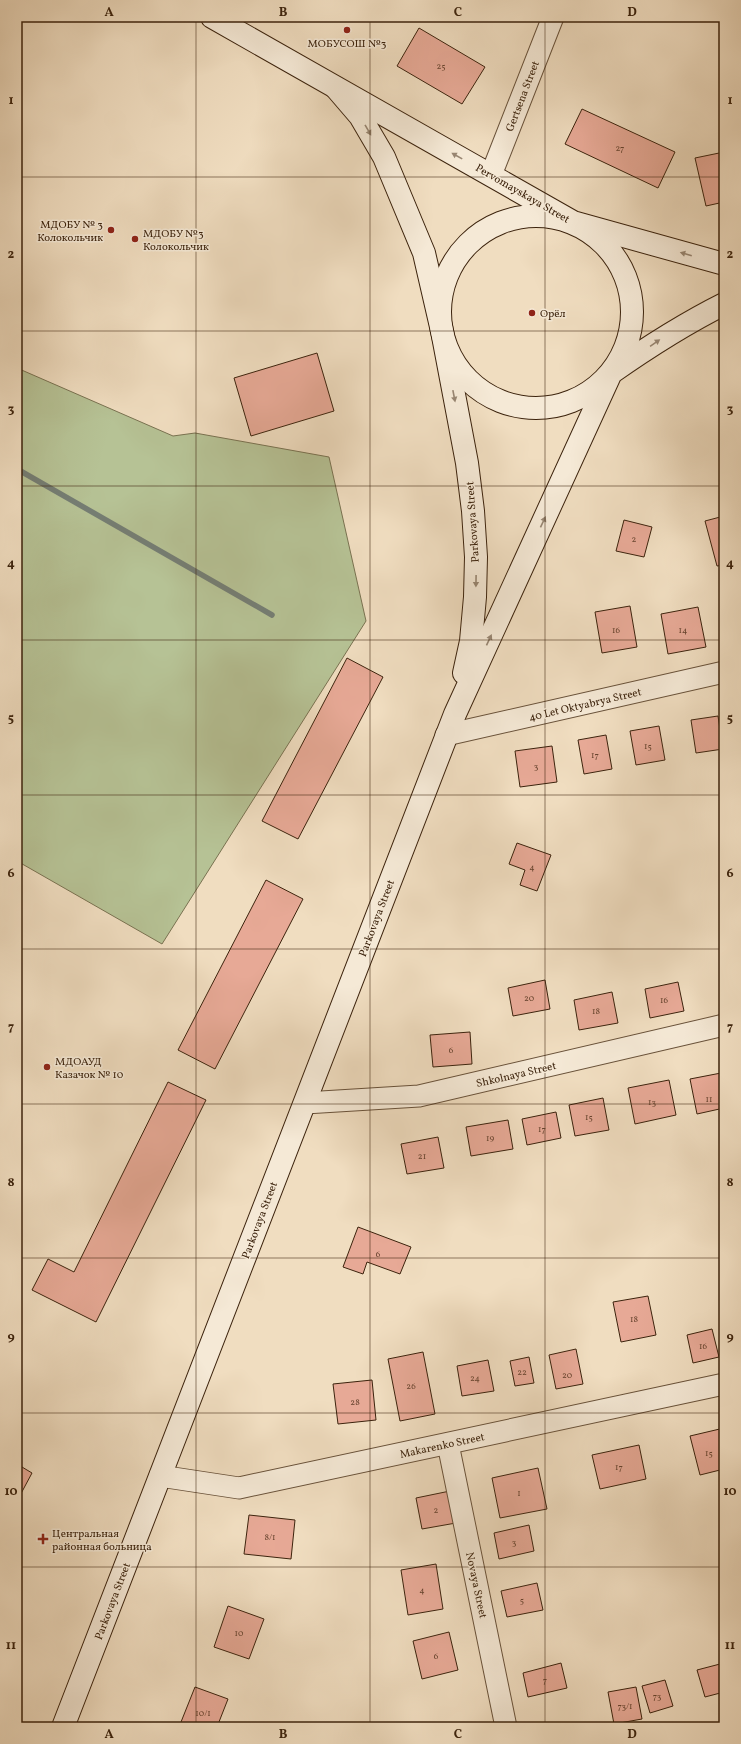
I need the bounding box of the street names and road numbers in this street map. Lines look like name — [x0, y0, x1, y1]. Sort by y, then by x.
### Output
street label: Gertsena Street — [503, 59, 544, 134]
street label: Pervomayskaya Street — [472, 161, 572, 228]
street label: Parkovaya Street — [463, 481, 484, 563]
street label: 40 Let Oktyabrya Street — [528, 685, 643, 726]
street label: Parkovaya Street — [356, 878, 399, 959]
street label: Shkolnaya Street — [475, 1059, 558, 1092]
street label: Parkovaya Street — [239, 1180, 282, 1261]
street label: Makarenko Street — [399, 1430, 486, 1463]
street label: Novaya Street — [461, 1551, 490, 1620]
street label: Parkovaya Street — [92, 1561, 135, 1642]

